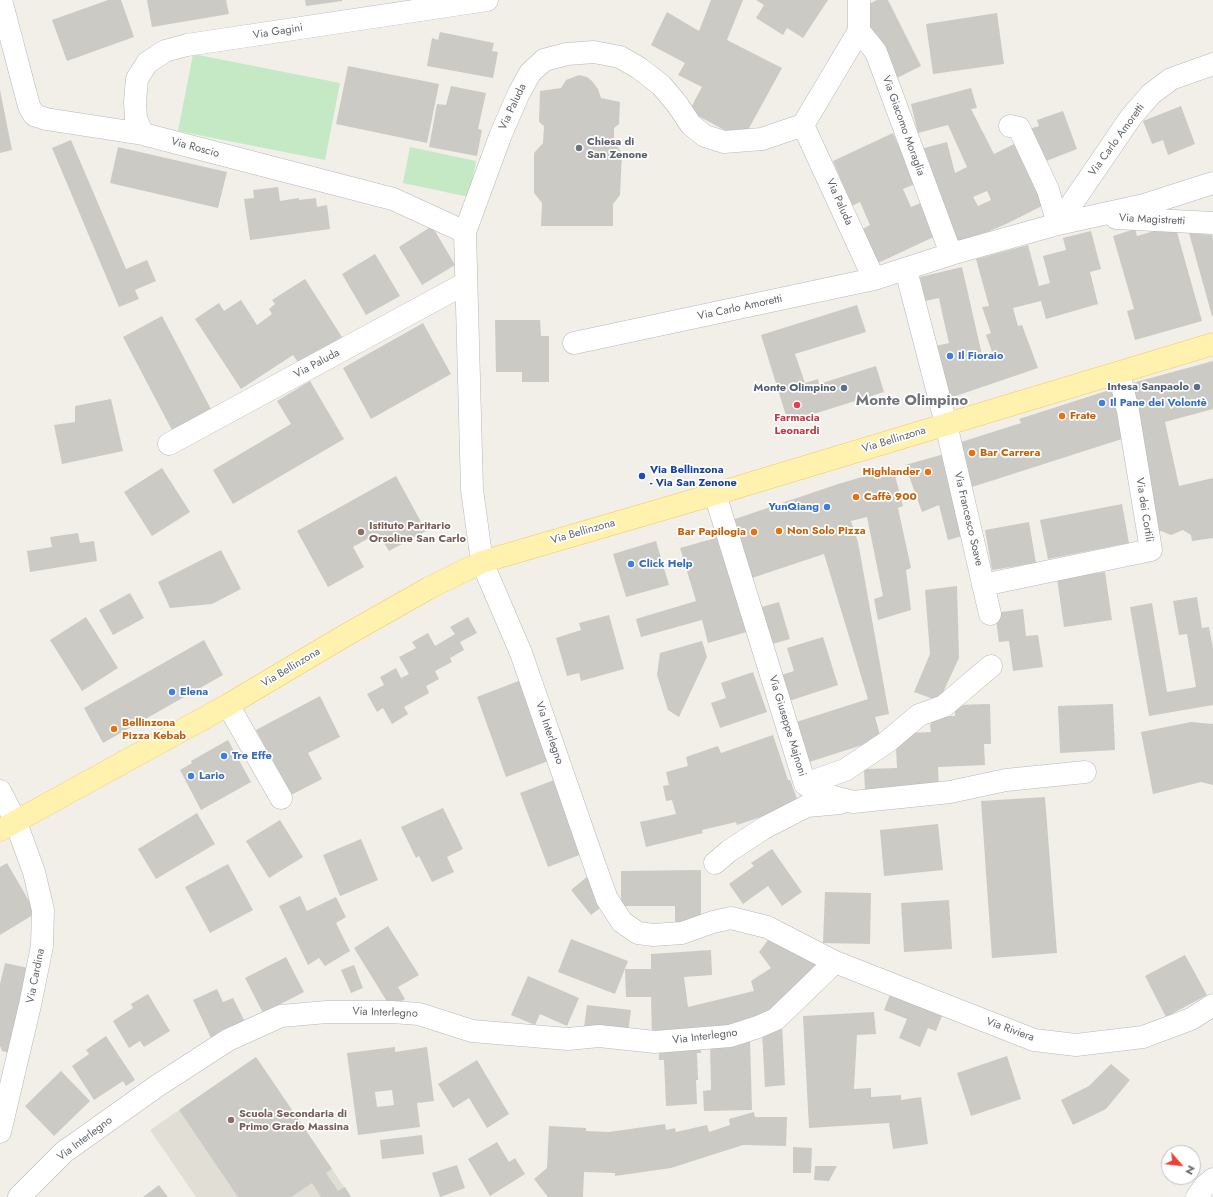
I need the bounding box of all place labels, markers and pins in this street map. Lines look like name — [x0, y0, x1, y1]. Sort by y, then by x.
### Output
place label: Chiesa di San Zenone — [587, 135, 648, 161]
marker: Chiesa di San Zenone — [574, 143, 584, 153]
place label: Il Fioraio — [958, 349, 1003, 363]
marker: Il Fioraio — [945, 351, 955, 361]
place label: Intesa Sanpaolo — [1107, 380, 1189, 394]
place label: Monte Olimpino — [754, 381, 836, 395]
marker: Intesa Sanpaolo — [1192, 382, 1202, 392]
marker: Monte Olimpino — [839, 383, 849, 393]
place label: Il Pane dei Volontè — [1110, 396, 1207, 410]
marker: Il Pane dei Volontè — [1097, 398, 1107, 408]
marker: Farmacia Leonardi — [792, 400, 802, 410]
place label: Frate — [1070, 409, 1096, 423]
place label: Farmacia Leonardi — [774, 411, 820, 437]
marker: Frate — [1057, 411, 1067, 421]
place label: Bar Carrera — [980, 446, 1040, 460]
marker: Bar Carrera — [967, 448, 977, 458]
place label: Via Bellinzona - Via San Zenone — [650, 463, 737, 489]
place label: Highlander — [863, 465, 920, 479]
marker: Highlander — [923, 467, 933, 477]
marker: Via Bellinzona - Via San Zenone — [637, 471, 647, 481]
place label: Caffè 900 — [864, 490, 917, 504]
marker: Caffè 900 — [851, 492, 861, 502]
place label: YunQiang — [768, 500, 819, 514]
marker: YunQiang — [822, 502, 832, 512]
place label: Istituto Paritario Orsoline San Carlo — [369, 519, 466, 545]
place label: Non Solo Pizza — [787, 524, 866, 538]
place label: Bar Papilogia — [678, 525, 746, 539]
marker: Non Solo Pizza — [774, 526, 784, 536]
marker: Istituto Paritario Orsoline San Carlo — [356, 527, 366, 537]
marker: Bar Papilogia — [749, 527, 759, 537]
place label: Click Help — [639, 557, 693, 571]
marker: Click Help — [626, 559, 636, 569]
place label: Elena — [180, 685, 208, 699]
marker: Elena — [167, 687, 177, 697]
place label: Bellinzona Pizza Kebab — [122, 716, 186, 742]
marker: Bellinzona Pizza Kebab — [109, 724, 119, 734]
place label: Tre Effe — [232, 749, 272, 763]
marker: Tre Effe — [219, 751, 229, 761]
place label: Lario — [199, 769, 225, 783]
marker: Lario — [186, 771, 196, 781]
place label: Scuola Secondaria di Primo Grado Massina — [239, 1107, 349, 1133]
marker: Scuola Secondaria di Primo Grado Massina — [226, 1115, 236, 1125]

